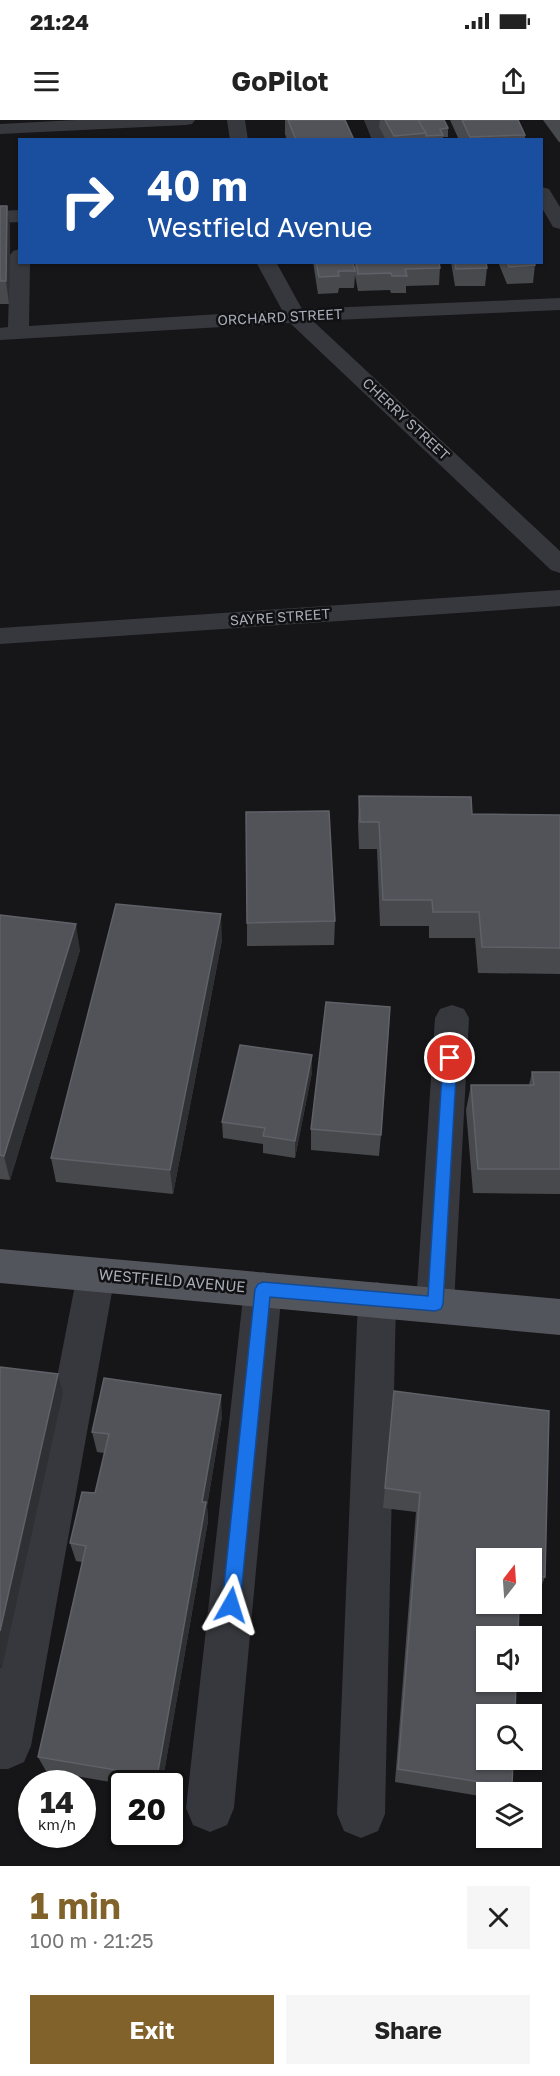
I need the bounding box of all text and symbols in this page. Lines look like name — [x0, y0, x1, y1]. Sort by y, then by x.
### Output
text: 21:24 — [30, 8, 89, 35]
icon: menu — [30, 65, 63, 98]
text: GoPilot — [231, 65, 329, 97]
icon: share — [497, 65, 530, 98]
text: 40 m — [147, 160, 248, 210]
icon: right — [48, 162, 126, 240]
text: Westfield Avenue — [147, 211, 372, 243]
street label: ORCHARD STREET — [217, 305, 343, 328]
street label: CHERRY STREET — [359, 374, 454, 463]
street label: SAYRE STREET — [229, 605, 331, 628]
pin — [424, 1032, 475, 1083]
icon: arrive — [433, 1041, 466, 1074]
street label: WESTFIELD AVENUE — [98, 1265, 246, 1295]
north arrow — [476, 1548, 542, 1614]
map controls — [476, 1548, 542, 1848]
position arrow — [199, 1573, 263, 1637]
button: sound — [476, 1626, 542, 1692]
button: search — [476, 1704, 542, 1770]
speed limit sign: 20 — [108, 1770, 186, 1848]
button: layers — [476, 1782, 542, 1848]
text: 14 — [40, 1784, 74, 1820]
text: km/h — [38, 1815, 76, 1833]
text: 1 min — [30, 1884, 121, 1927]
button: close — [467, 1886, 530, 1949]
text: 100 m · 21:25 — [30, 1928, 154, 1952]
button: Exit — [30, 1995, 274, 2064]
button: Share — [286, 1995, 530, 2064]

